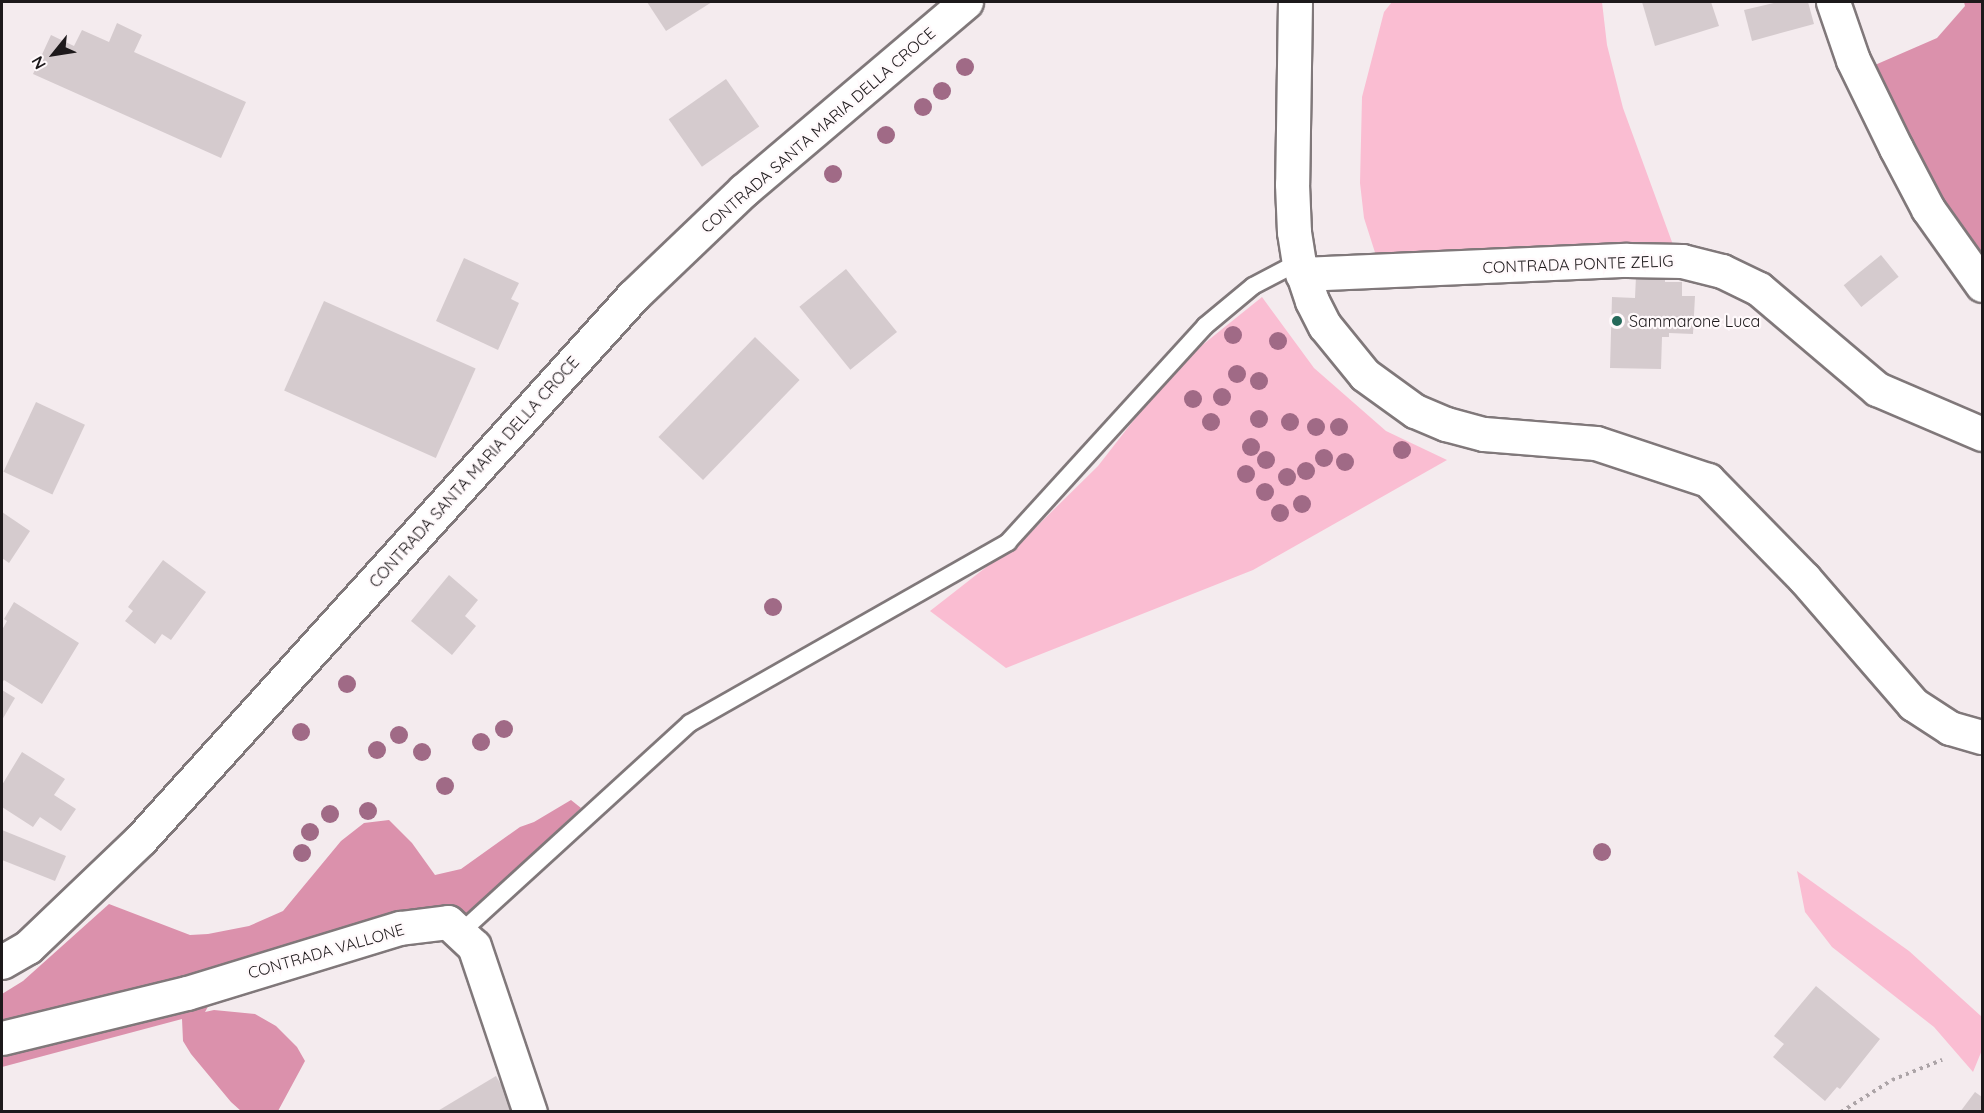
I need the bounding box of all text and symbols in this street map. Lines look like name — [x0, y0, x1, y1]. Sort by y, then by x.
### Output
street label: CONTRADA SANTA MARIA DELLA CROCE — [697, 23, 939, 237]
north arrow — [24, 24, 84, 84]
text: N — [27, 53, 50, 73]
street label: CONTRADA PONTE ZELIG — [1482, 251, 1674, 277]
place label: Sammarone Luca — [1629, 311, 1760, 331]
marker: Sammarone Luca — [1610, 314, 1624, 328]
street label: CONTRADA SANTA MARIA DELLA CROCE — [365, 353, 583, 591]
street label: CONTRADA VALLONE — [246, 920, 406, 982]

